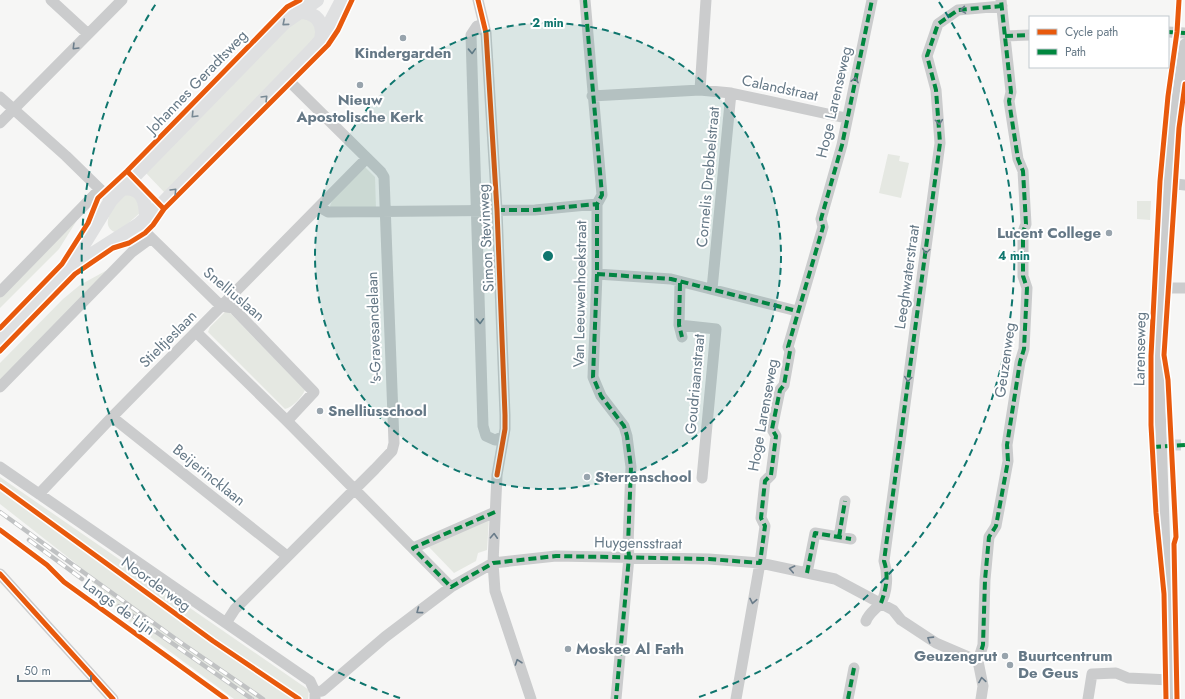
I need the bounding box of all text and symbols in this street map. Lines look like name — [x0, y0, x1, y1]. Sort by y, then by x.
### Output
one-way arrow — [960, 5, 966, 14]
text: 2 min — [532, 14, 564, 32]
legend — [1029, 16, 1169, 68]
one-way arrow — [283, 18, 290, 25]
text: Cycle path — [1065, 23, 1118, 41]
street label: Johannes Geradtsweg — [140, 25, 252, 140]
marker: Kindergarden — [398, 33, 408, 43]
one-way arrow — [72, 42, 80, 50]
place label: Kindergarden — [355, 42, 451, 64]
text: Path — [1065, 43, 1086, 61]
street label: Hoge Larenseweg — [810, 44, 858, 160]
one-way arrow — [468, 48, 476, 54]
street label: Calandstraat — [740, 69, 821, 107]
one-way arrow — [850, 77, 858, 83]
marker: Nieuw Apostolische Kerk — [355, 80, 365, 90]
place label: Nieuw Apostolische Kerk — [295, 89, 424, 128]
one-way arrow — [260, 95, 268, 103]
street label: Cornelis Drebbelstraat — [691, 105, 725, 248]
one-way arrow — [191, 110, 198, 118]
one-way arrow — [934, 119, 943, 125]
street label: Simon Stevinweg — [472, 183, 500, 293]
one-way arrow — [169, 188, 177, 196]
street label: Van Leeuwenhoekstraat — [568, 220, 592, 368]
place label: Lucent College — [997, 222, 1101, 244]
street label: Leeghwaterstraat — [889, 223, 925, 331]
marker: Lucent College — [1104, 228, 1114, 238]
text: 4 min — [998, 247, 1030, 265]
one-way arrow — [922, 248, 931, 254]
centre of rings — [541, 249, 555, 263]
street label: Snelliuslaan — [198, 262, 270, 326]
street label: 's-Gravesandelaan — [361, 271, 387, 385]
street label: Stieltjeslaan — [134, 305, 202, 373]
street label: Larenseweg — [1128, 312, 1152, 386]
one-way arrow — [476, 318, 484, 324]
street label: Geuzenweg — [989, 321, 1021, 399]
street label: Goudriaanstraat — [680, 333, 710, 435]
street label: Hoge Larenseweg — [742, 357, 784, 473]
one-way arrow — [904, 376, 913, 383]
place label: Snelliusschool — [328, 400, 427, 422]
marker: Snelliusschool — [315, 406, 325, 416]
street label: Beijerincklaan — [168, 439, 250, 511]
place label: Sterrenschool — [595, 466, 692, 488]
marker: Sterrenschool — [582, 472, 592, 482]
street label: Huygensstraat — [594, 531, 683, 555]
one-way arrow — [490, 533, 498, 539]
street label: Noorderweg — [117, 551, 195, 617]
one-way arrow — [789, 566, 795, 574]
street label: Langs de Lijn — [79, 573, 159, 641]
one-way arrow — [749, 598, 757, 604]
one-way arrow — [417, 606, 424, 613]
one-way arrow — [927, 637, 934, 644]
place label: Moskee Al Fath — [576, 638, 684, 660]
marker: Moskee Al Fath — [563, 644, 573, 654]
place label: Geuzengrut — [914, 645, 997, 667]
place label: Buurtcentrum De Geus — [1018, 645, 1113, 684]
marker: Geuzengrut — [1000, 651, 1010, 661]
scale bar — [18, 657, 91, 683]
one-way arrow — [515, 659, 523, 666]
marker: Buurtcentrum De Geus — [1005, 660, 1015, 670]
text: 50 m — [24, 662, 51, 680]
one-way arrow — [978, 677, 987, 683]

